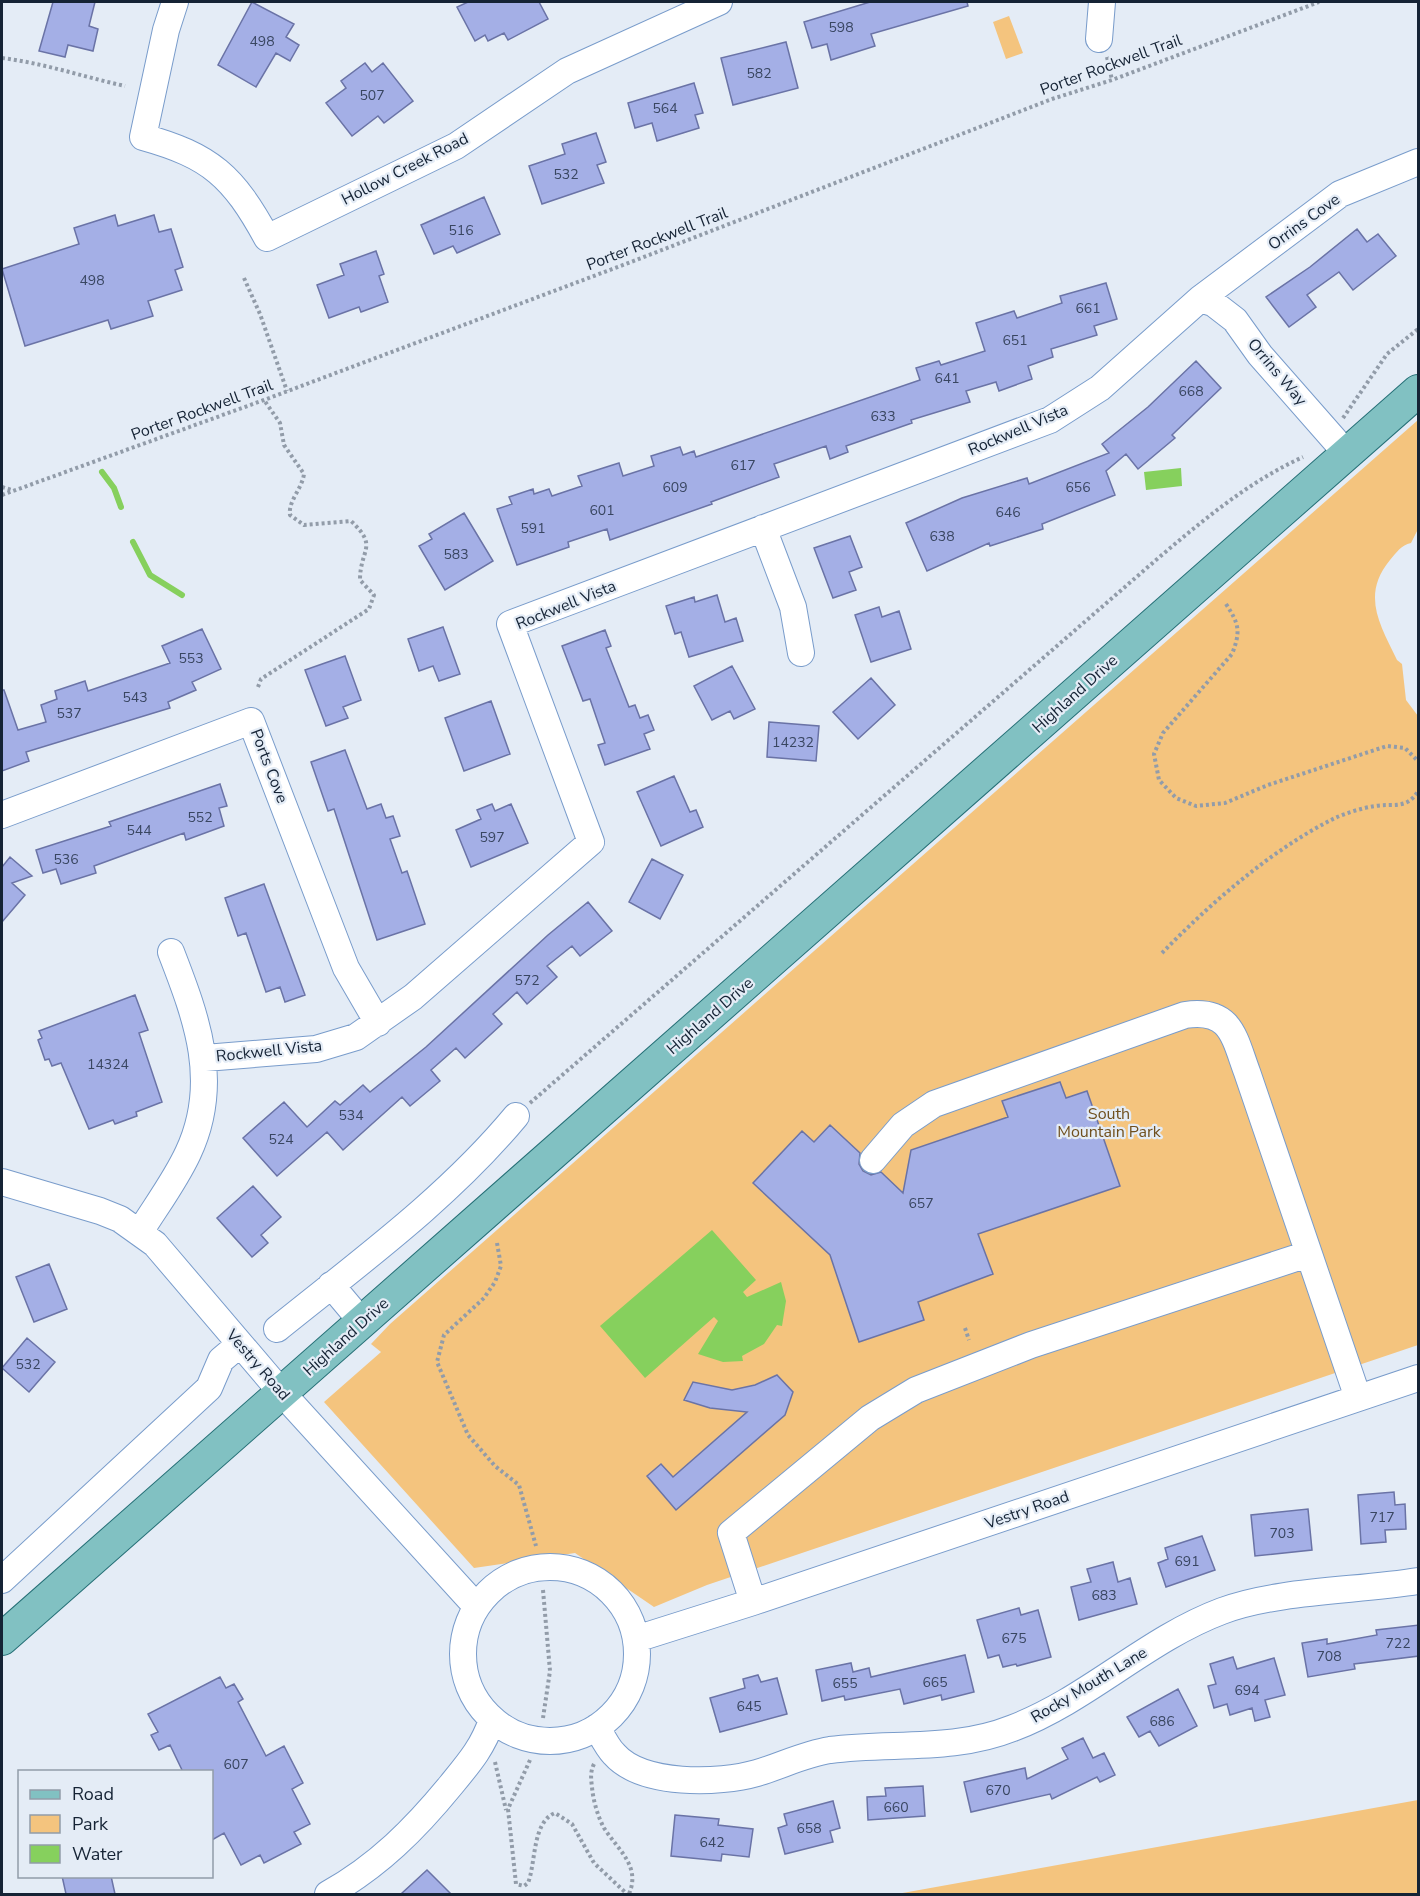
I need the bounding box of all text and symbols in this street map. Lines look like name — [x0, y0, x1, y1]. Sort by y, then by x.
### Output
house number: 598 — [828, 18, 854, 37]
street label: Porter Rockwell Trail — [1037, 29, 1185, 101]
house number: 498 — [249, 32, 275, 51]
house number: 582 — [746, 64, 772, 83]
house number: 507 — [359, 86, 385, 105]
house number: 564 — [652, 99, 678, 118]
street label: Hollow Creek Road — [338, 128, 472, 210]
house number: 532 — [553, 165, 579, 184]
street label: Orrins Cove — [1264, 188, 1344, 256]
street label: Porter Rockwell Trail — [583, 202, 731, 276]
house number: 516 — [448, 221, 474, 240]
house number: 498 — [79, 271, 105, 290]
house number: 661 — [1075, 299, 1101, 318]
house number: 651 — [1002, 331, 1028, 350]
street label: Orrins Way — [1242, 334, 1312, 411]
house number: 641 — [934, 369, 960, 388]
street label: Porter Rockwell Trail — [128, 374, 276, 446]
house number: 668 — [1178, 382, 1204, 401]
street label: Rockwell Vista — [965, 399, 1071, 461]
house number: 633 — [870, 407, 896, 426]
house number: 617 — [730, 456, 756, 475]
house number: 609 — [662, 478, 688, 497]
house number: 656 — [1065, 478, 1091, 497]
house number: 601 — [589, 501, 615, 520]
house number: 646 — [995, 503, 1021, 522]
house number: 591 — [520, 519, 546, 538]
house number: 638 — [929, 527, 955, 546]
house number: 583 — [443, 545, 469, 564]
street label: Rockwell Vista — [513, 575, 619, 635]
house number: 553 — [178, 649, 204, 668]
street label: Highland Drive — [1027, 650, 1123, 738]
house number: 543 — [122, 688, 148, 707]
house number: 537 — [56, 704, 82, 723]
street label: Ports Cove — [245, 726, 293, 806]
house number: 14232 — [772, 733, 814, 752]
house number: 552 — [187, 808, 213, 827]
house number: 544 — [126, 821, 152, 840]
house number: 597 — [479, 828, 505, 847]
house number: 536 — [53, 850, 79, 869]
house number: 572 — [514, 971, 540, 990]
street label: Highland Drive — [662, 972, 758, 1060]
street label: Rockwell Vista — [215, 1034, 323, 1068]
house number: 14324 — [87, 1055, 129, 1074]
park label: South Mountain Park — [1057, 1103, 1162, 1143]
house number: 534 — [338, 1106, 364, 1125]
house number: 524 — [268, 1130, 294, 1149]
house number: 657 — [908, 1194, 934, 1213]
street label: Highland Drive — [298, 1293, 394, 1381]
street label: Vestry Road — [220, 1324, 295, 1405]
house number: 532 — [15, 1355, 41, 1374]
street label: Vestry Road — [981, 1485, 1072, 1535]
house number: 717 — [1369, 1508, 1395, 1527]
house number: 703 — [1269, 1524, 1295, 1543]
house number: 691 — [1174, 1552, 1200, 1571]
house number: 683 — [1091, 1586, 1117, 1605]
house number: 675 — [1001, 1629, 1027, 1648]
house number: 722 — [1385, 1634, 1411, 1653]
street label: Rocky Mouth Lane — [1027, 1642, 1151, 1728]
house number: 708 — [1316, 1647, 1342, 1666]
house number: 665 — [922, 1673, 948, 1692]
house number: 655 — [832, 1674, 858, 1693]
house number: 694 — [1234, 1681, 1260, 1700]
house number: 645 — [736, 1697, 762, 1716]
house number: 686 — [1149, 1712, 1175, 1731]
house number: 607 — [223, 1755, 249, 1774]
legend — [18, 1770, 213, 1878]
house number: 670 — [985, 1781, 1011, 1800]
text: Road — [72, 1782, 114, 1806]
house number: 660 — [883, 1798, 909, 1817]
text: Park — [72, 1812, 109, 1836]
house number: 658 — [796, 1819, 822, 1838]
house number: 642 — [699, 1833, 725, 1852]
text: Water — [72, 1842, 123, 1866]

